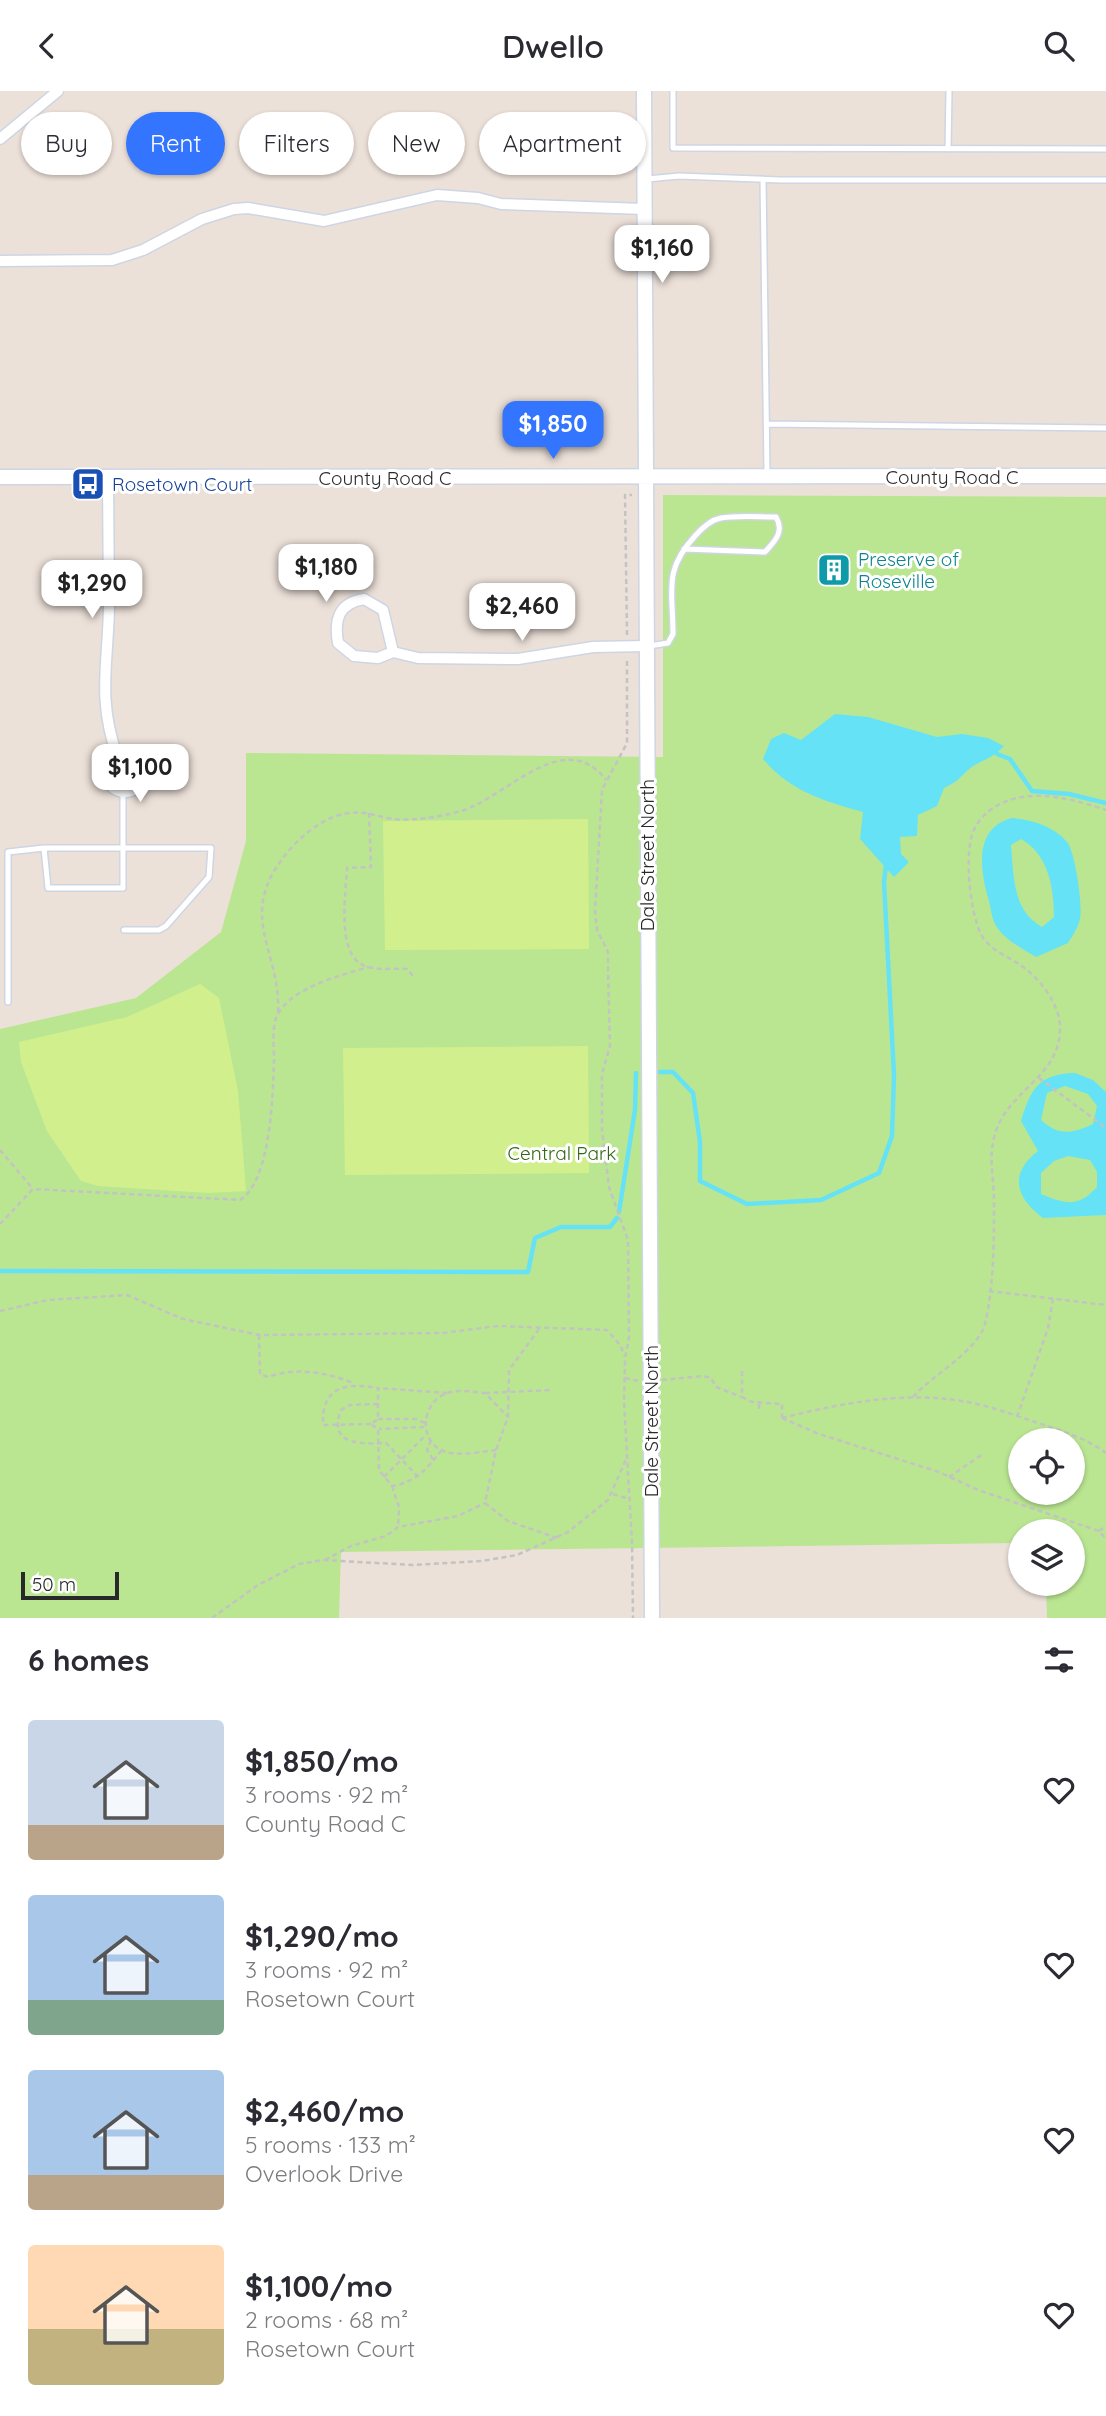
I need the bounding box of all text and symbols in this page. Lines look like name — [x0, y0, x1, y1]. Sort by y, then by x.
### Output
text: Dwello — [502, 26, 604, 66]
icon: back — [28, 27, 66, 65]
icon: search — [1040, 27, 1078, 65]
chip: Buy — [21, 112, 112, 175]
chip: Rent — [126, 112, 225, 175]
chip: Filters — [239, 112, 354, 175]
chip: New — [368, 112, 465, 175]
chip: Apartment — [479, 112, 646, 175]
pin: $1,160 — [605, 225, 719, 285]
text: $1,160 — [630, 233, 694, 262]
pin: $1,850 — [496, 401, 610, 461]
text: $1,850 — [519, 409, 587, 438]
bus stop icon: Rosetown Court — [69, 465, 107, 503]
street label: County Road C — [886, 465, 1018, 489]
street label: County Road C — [319, 466, 451, 490]
place label: Rosetown Court — [112, 472, 253, 496]
pin: $1,180 — [269, 545, 383, 604]
place label: Preserve of Roseville — [858, 547, 959, 593]
building icon: Preserve of Roseville — [815, 551, 853, 589]
text: $1,180 — [294, 552, 358, 581]
pin: $1,290 — [35, 561, 149, 620]
text: $1,290 — [57, 568, 127, 597]
pin: $2,460 — [465, 583, 579, 643]
text: $2,460 — [485, 591, 559, 620]
pin: $1,100 — [83, 745, 197, 804]
text: $1,100 — [108, 752, 172, 781]
street label: Dale Street North — [635, 779, 659, 931]
park label: Central Park — [508, 1141, 616, 1165]
street label: Dale Street North — [639, 1345, 663, 1497]
map controls — [1008, 1428, 1085, 1596]
button: locate — [1008, 1428, 1085, 1505]
button: layers — [1008, 1519, 1085, 1596]
scale bar — [21, 1569, 119, 1601]
text: 50 m — [32, 1572, 76, 1596]
text: 6 homes — [28, 1641, 149, 1679]
icon: filters — [1040, 1641, 1078, 1679]
text: $1,850/mo — [245, 1742, 398, 1780]
icon: home — [84, 1748, 168, 1832]
icon: heart — [1040, 1771, 1078, 1809]
text: 3 rooms · 92 m² — [245, 1780, 408, 1809]
text: County Road C — [245, 1809, 406, 1838]
text: $1,290/mo — [245, 1917, 399, 1955]
icon: home — [84, 1923, 168, 2007]
icon: heart — [1040, 1946, 1078, 1984]
text: 3 rooms · 92 m² — [245, 1955, 408, 1984]
text: Rosetown Court — [245, 1984, 415, 2013]
text: $2,460/mo — [245, 2092, 404, 2130]
icon: home — [84, 2098, 168, 2182]
icon: heart — [1040, 2121, 1078, 2159]
text: 5 rooms · 133 m² — [245, 2130, 416, 2159]
text: Overlook Drive — [245, 2159, 403, 2188]
text: $1,100/mo — [245, 2267, 393, 2305]
icon: home — [84, 2273, 168, 2357]
icon: heart — [1040, 2296, 1078, 2334]
text: 2 rooms · 68 m² — [245, 2305, 408, 2334]
text: Rosetown Court — [245, 2334, 415, 2363]

